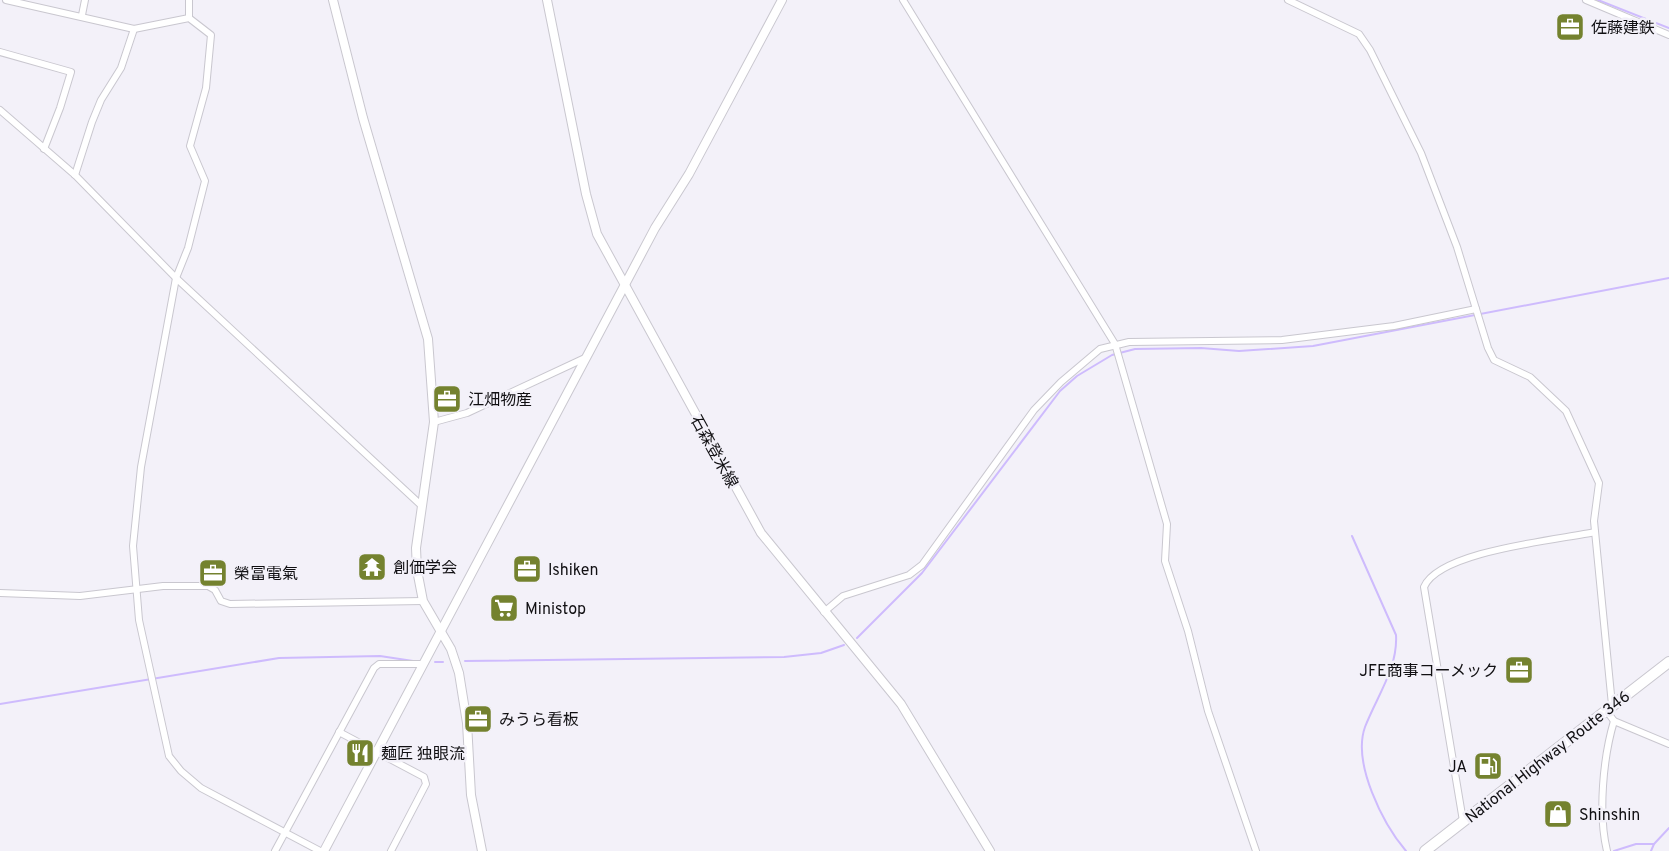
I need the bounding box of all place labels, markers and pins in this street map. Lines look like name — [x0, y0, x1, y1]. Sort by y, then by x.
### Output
office icon: 佐藤建鉄 — [1554, 11, 1586, 43]
place label: 佐藤建鉄 — [1591, 19, 1655, 39]
office icon: 江畑物産 — [431, 383, 463, 415]
place label: 江畑物産 — [468, 391, 532, 411]
temple icon: 創価学会 — [356, 551, 388, 583]
office icon: Ishiken — [511, 553, 543, 585]
office icon: 榮冨電氣 — [197, 557, 229, 589]
place label: 創価学会 — [393, 559, 457, 579]
place label: Ishiken — [548, 561, 599, 581]
place label: 榮冨電氣 — [234, 565, 298, 585]
supermarket icon: Ministop — [488, 592, 520, 624]
place label: Ministop — [525, 600, 586, 620]
office icon: JFE商事コーメック — [1503, 654, 1535, 686]
place label: JFE商事コーメック — [1359, 662, 1498, 682]
office icon: みうら看板 — [462, 703, 494, 735]
place label: みうら看板 — [499, 711, 579, 731]
restaurant icon: 麺匠 独眼流 — [344, 737, 376, 769]
place label: 麺匠 独眼流 — [381, 745, 465, 765]
fuel station icon: JA — [1472, 750, 1504, 782]
place label: JA — [1448, 758, 1467, 778]
shop icon: Shinshin — [1542, 798, 1574, 830]
place label: Shinshin — [1579, 806, 1640, 826]

